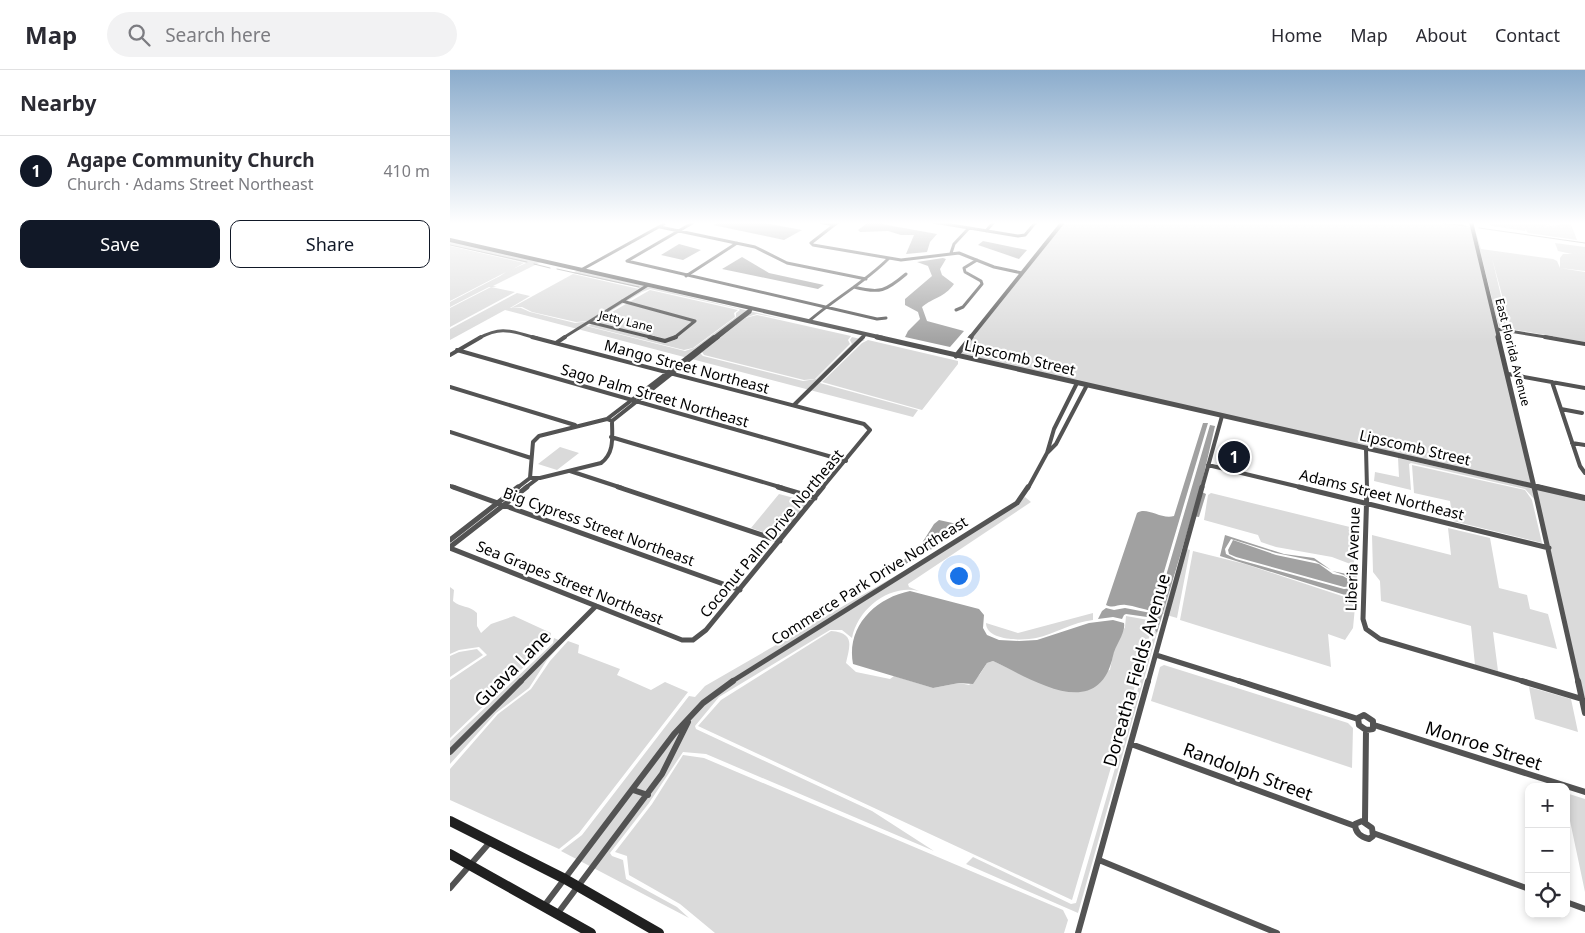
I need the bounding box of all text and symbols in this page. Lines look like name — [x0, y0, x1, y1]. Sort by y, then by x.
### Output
search box — [107, 12, 457, 57]
text: Map — [25, 18, 77, 51]
icon: search — [125, 21, 153, 49]
text: Search here — [165, 22, 271, 48]
text: Home — [1271, 23, 1322, 47]
text: Map — [1350, 23, 1388, 47]
text: About — [1416, 23, 1467, 47]
text: Contact — [1495, 23, 1560, 47]
text: Nearby — [20, 89, 96, 117]
text: Agape Community Church — [67, 147, 315, 173]
text: 1 — [31, 160, 41, 182]
text: 410 m — [383, 160, 430, 182]
text: Church · Adams Street Northeast — [67, 173, 314, 195]
button: Save — [20, 220, 220, 268]
button: Share — [230, 220, 430, 268]
street label: East Florida Avenue — [1491, 296, 1535, 408]
street label: Jetty Lane — [596, 306, 655, 336]
street label: Mango Street Northeast — [602, 334, 772, 398]
street label: Lipscomb Street — [962, 334, 1078, 380]
street label: Sago Palm Street Northeast — [559, 359, 752, 432]
street label: Lipscomb Street — [1357, 424, 1473, 470]
pin: 1 — [1218, 438, 1250, 476]
street label: Coconut Palm Drive Northeast — [695, 444, 848, 621]
street label: Adams Street Northeast — [1298, 464, 1467, 524]
street label: Big Cypress Street Northeast — [501, 482, 698, 570]
street label: Liberia Avenue — [1340, 506, 1364, 612]
street label: Commerce Park Drive Northeast — [767, 511, 971, 649]
street label: Sea Grapes Street Northeast — [474, 535, 667, 629]
your location — [946, 563, 972, 589]
street label: Doreatha Fields Avenue — [1097, 571, 1175, 769]
street label: Guava Lane — [468, 624, 556, 712]
street label: Monroe Street — [1423, 715, 1546, 775]
street label: Randolph Street — [1180, 736, 1317, 806]
map controls — [1525, 783, 1570, 918]
button: + — [1525, 783, 1570, 828]
button: − — [1525, 828, 1570, 873]
button: locate — [1525, 873, 1570, 918]

